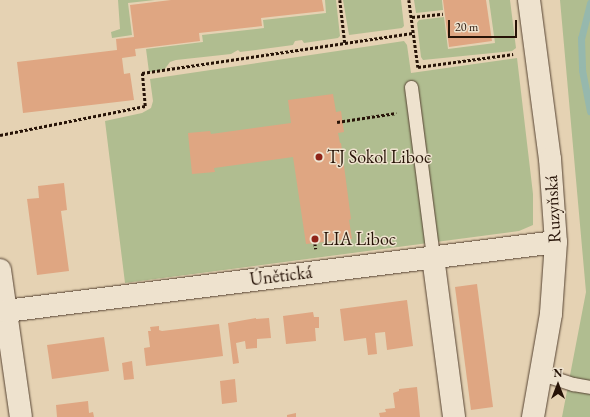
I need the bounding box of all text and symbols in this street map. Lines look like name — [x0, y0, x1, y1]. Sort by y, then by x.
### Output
scale bar — [450, 12, 519, 38]
text: 20 m — [455, 19, 478, 35]
place label: TJ Sokol Liboc — [327, 146, 431, 168]
marker: TJ Sokol Liboc — [314, 152, 324, 162]
street label: Ruzyňská — [540, 175, 566, 243]
place label: LIA Liboc — [323, 228, 396, 250]
marker: LIA Liboc — [310, 234, 320, 244]
street label: Únětická — [249, 261, 313, 291]
north arrow — [538, 365, 578, 405]
text: N — [554, 366, 562, 380]

